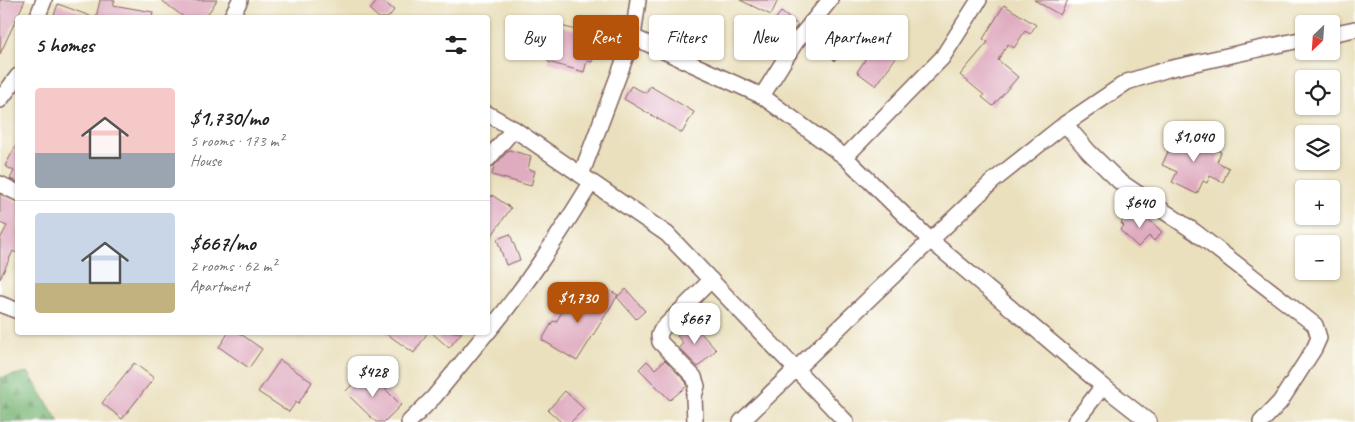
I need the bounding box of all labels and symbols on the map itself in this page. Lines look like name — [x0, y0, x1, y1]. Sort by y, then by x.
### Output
north arrow — [1295, 15, 1340, 60]
pin: $1,040 — [1153, 120, 1235, 163]
pin: $640 — [1110, 186, 1170, 229]
pin: $1,730 — [537, 282, 619, 324]
pin: $667 — [665, 302, 725, 345]
pin: $428 — [343, 356, 403, 398]

